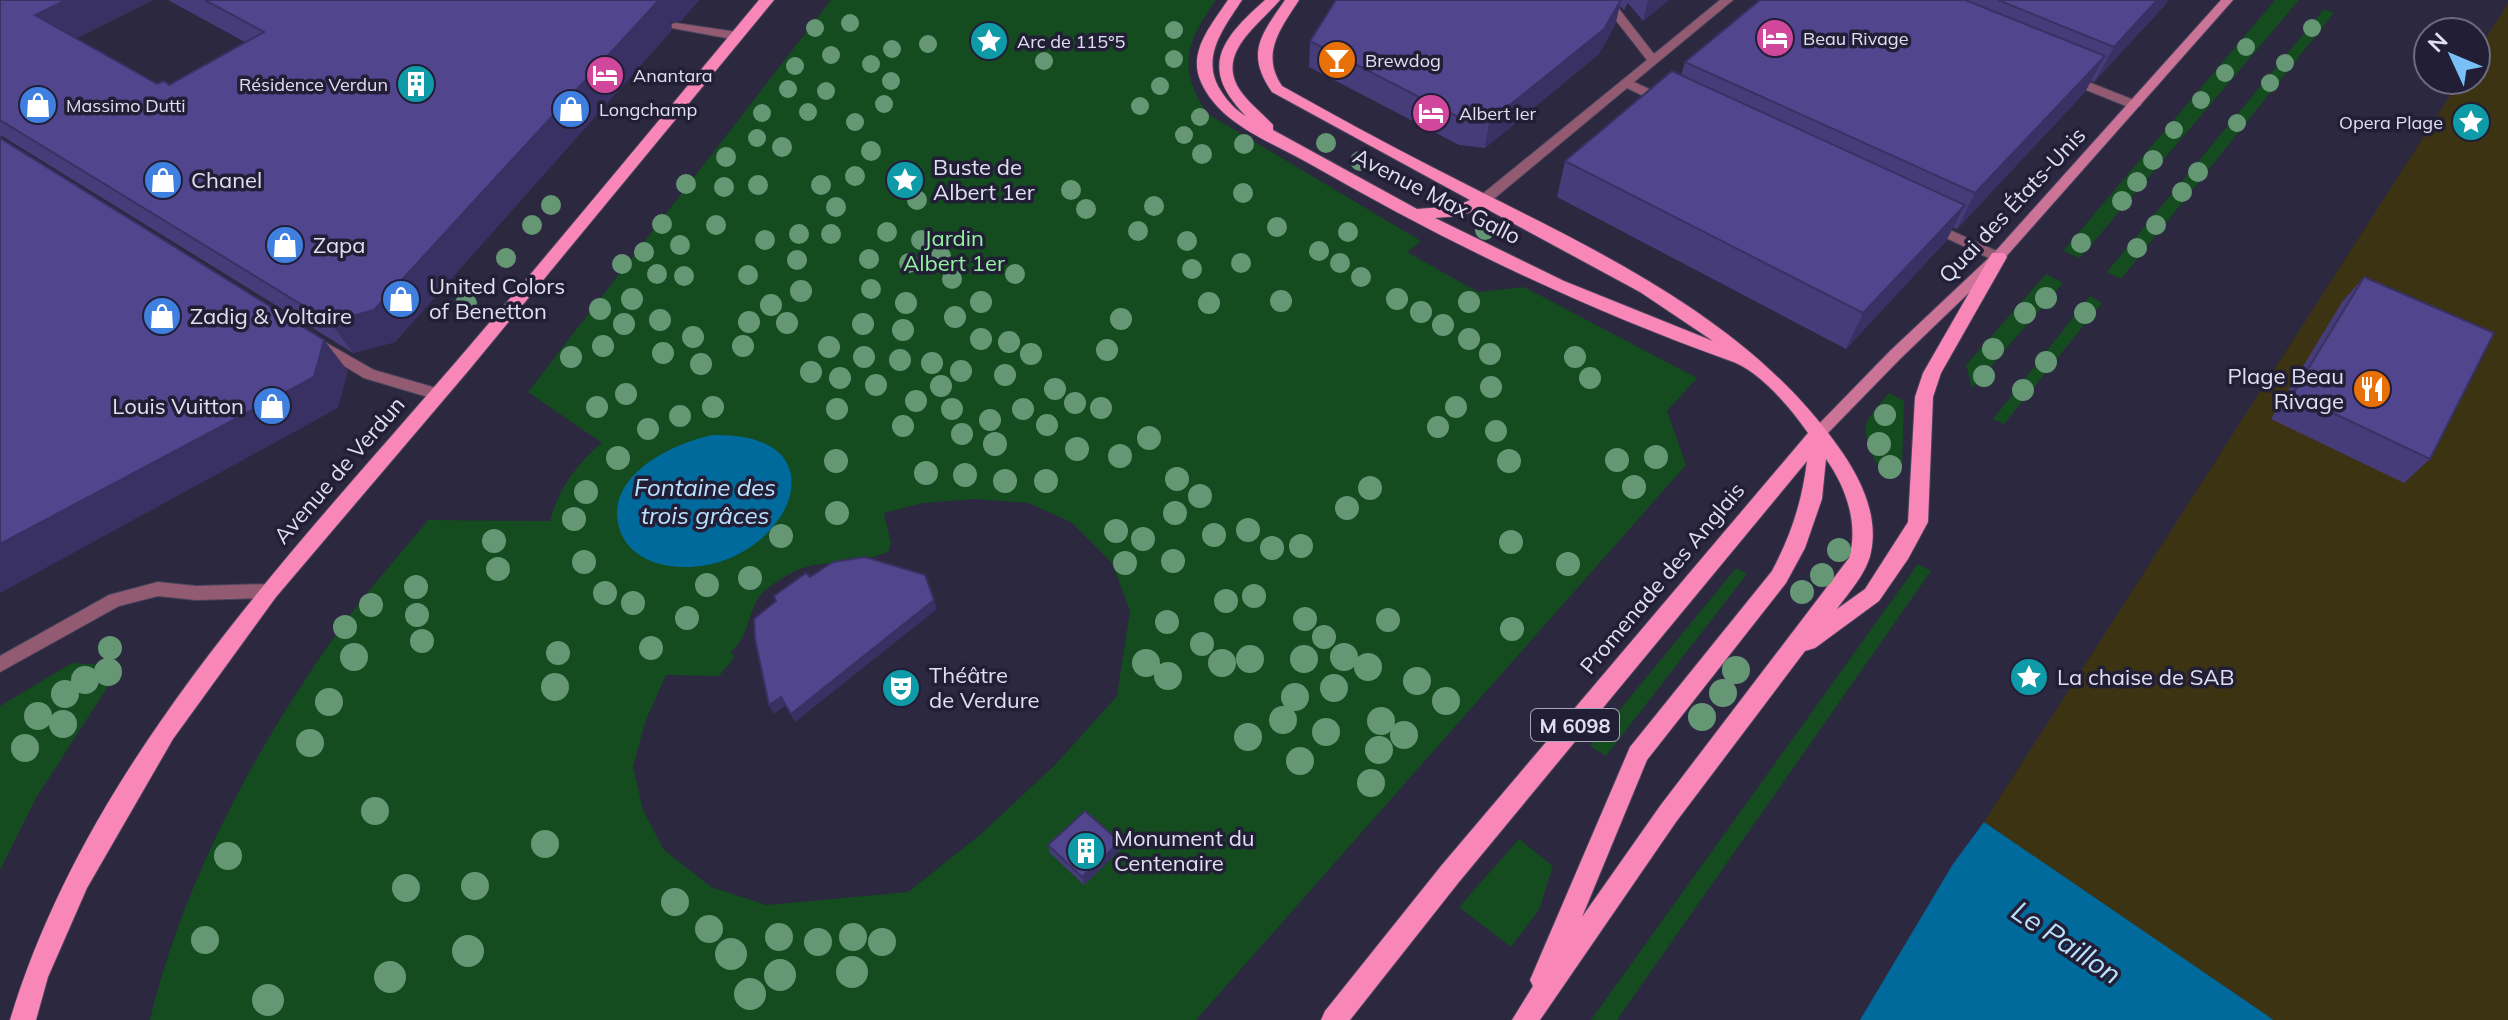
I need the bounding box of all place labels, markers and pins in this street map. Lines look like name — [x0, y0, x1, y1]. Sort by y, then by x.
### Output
hotel icon: Beau Rivage — [1754, 17, 1796, 59]
place icon: Arc de 115°5 — [968, 20, 1010, 62]
place label: Beau Rivage — [1803, 27, 1908, 50]
place label: Arc de 115°5 — [1017, 30, 1126, 53]
bar icon: Brewdog — [1316, 39, 1358, 81]
place label: Brewdog — [1365, 49, 1441, 72]
hotel icon: Anantara — [584, 54, 626, 96]
building icon: Résidence Verdun — [395, 63, 437, 105]
place label: Anantara — [633, 64, 712, 87]
place label: Résidence Verdun — [239, 73, 388, 96]
shop icon: Massimo Dutti — [17, 84, 59, 126]
shop icon: Longchamp — [550, 88, 592, 130]
hotel icon: Albert Ier — [1410, 92, 1452, 134]
place label: Massimo Dutti — [66, 94, 186, 117]
place label: Longchamp — [599, 98, 697, 121]
place icon: Opera Plage — [2450, 101, 2492, 143]
place label: Albert Ier — [1459, 102, 1537, 125]
place label: Opera Plage — [2339, 111, 2443, 134]
place label: Buste de Albert 1er — [933, 153, 1035, 206]
shop icon: Chanel — [142, 159, 184, 201]
place icon: Buste de Albert 1er — [884, 159, 926, 201]
place label: Chanel — [191, 166, 262, 194]
shop icon: Zapa — [264, 224, 306, 266]
place label: Zapa — [313, 231, 366, 259]
place label: United Colors of Benetton — [429, 272, 565, 325]
shop icon: United Colors of Benetton — [380, 278, 422, 320]
shop icon: Zadig & Voltaire — [141, 295, 183, 337]
place label: Zadig & Voltaire — [190, 302, 352, 330]
place label: Plage Beau Rivage — [2227, 362, 2344, 415]
restaurant icon: Plage Beau Rivage — [2351, 368, 2393, 410]
shop icon: Louis Vuitton — [251, 385, 293, 427]
place label: Louis Vuitton — [112, 392, 244, 420]
place icon: La chaise de SAB — [2008, 656, 2050, 698]
place label: Théâtre de Verdure — [929, 661, 1040, 714]
place label: La chaise de SAB — [2057, 663, 2234, 691]
theatre icon: Théâtre de Verdure — [880, 667, 922, 709]
place label: Monument du Centenaire — [1114, 824, 1255, 877]
building icon: Monument du Centenaire — [1065, 830, 1107, 872]

